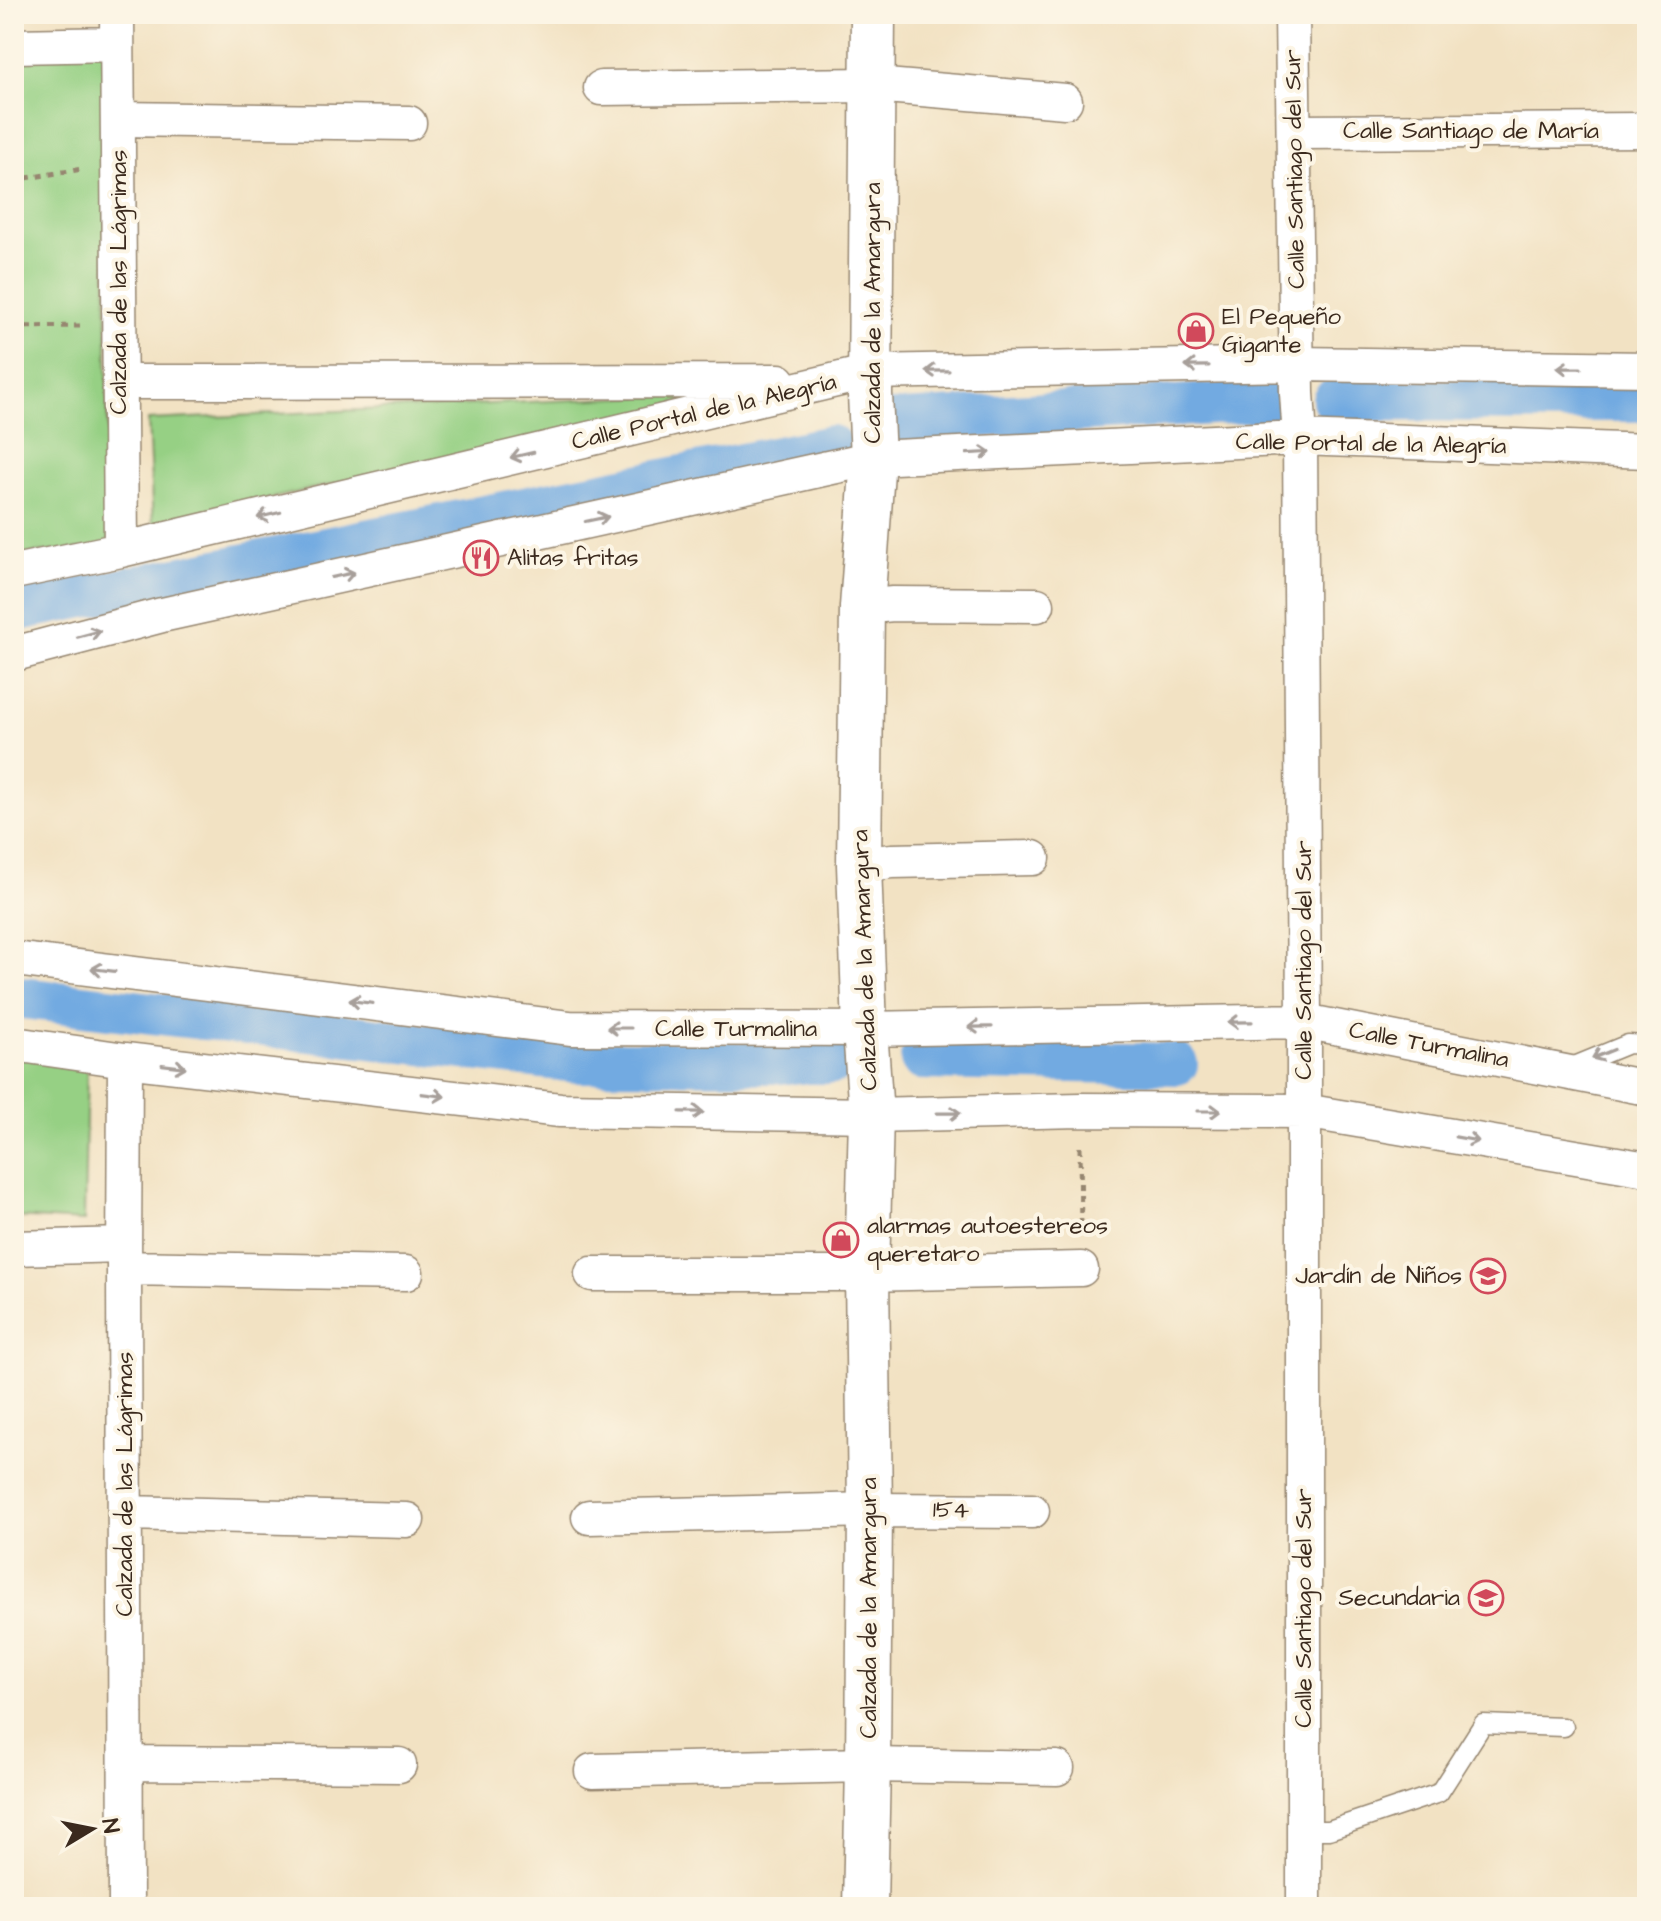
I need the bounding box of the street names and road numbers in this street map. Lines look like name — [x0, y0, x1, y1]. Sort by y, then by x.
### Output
street label: Calle Santiago del Sur — [1276, 49, 1315, 289]
street label: Calle Santiago de María — [1343, 114, 1599, 149]
street label: Calzada de las Lágrimas — [102, 150, 137, 414]
street label: Calzada de la Amargura — [856, 182, 891, 444]
street label: Calle Portal de la Alegría — [568, 365, 840, 460]
street label: Calle Portal de la Alegría — [1235, 425, 1507, 464]
street label: Calzada de la Amargura — [843, 829, 888, 1091]
street label: Calle Santiago del Sur — [1287, 840, 1322, 1080]
street label: Calle Turmalina — [655, 1012, 817, 1046]
street label: Calle Turmalina — [1346, 1013, 1512, 1077]
street label: Calzada de las Lágrimas — [108, 1352, 143, 1616]
street label: Calzada de la Amargura — [852, 1477, 887, 1739]
street label: Calle Santiago del Sur — [1287, 1488, 1322, 1728]
street label: 154 — [933, 1493, 969, 1527]

